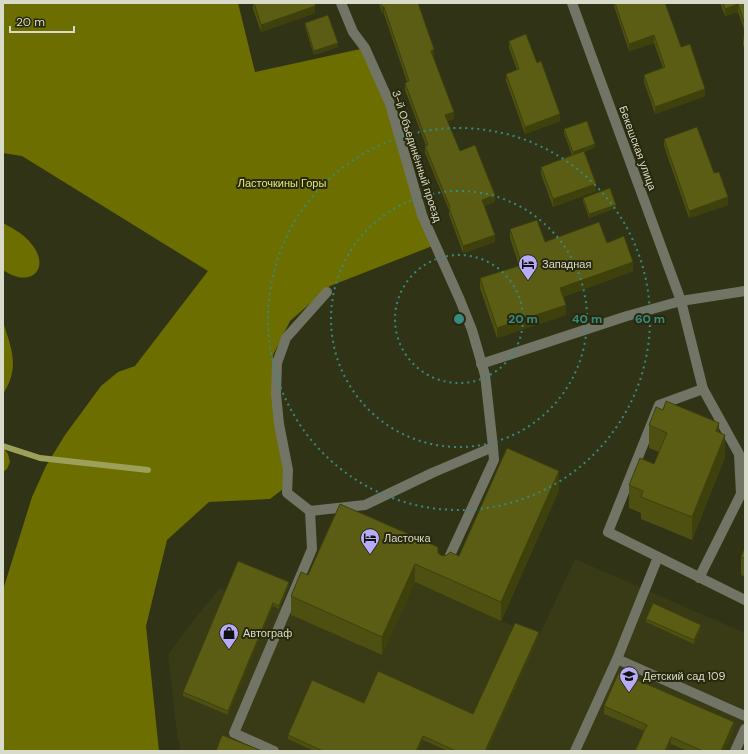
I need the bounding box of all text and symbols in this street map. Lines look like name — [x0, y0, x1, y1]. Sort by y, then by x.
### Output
scale bar — [10, 8, 74, 34]
text: 20 m — [16, 14, 45, 30]
street label: 3-й Объединённый проезд — [389, 88, 445, 224]
street label: Бекешская улица — [616, 104, 660, 193]
park label: Ласточкины Горы — [238, 176, 326, 190]
hotel icon: Западная — [517, 253, 539, 281]
place label: Западная — [542, 257, 591, 271]
text: 20 m — [508, 311, 538, 327]
text: 40 m — [572, 311, 602, 327]
text: 60 m — [635, 311, 665, 327]
centre of rings — [452, 312, 466, 326]
hotel icon: Ласточка — [359, 527, 381, 555]
place label: Ласточка — [384, 531, 431, 545]
shop icon: Автограф — [218, 622, 240, 650]
place label: Автограф — [243, 626, 292, 640]
school or university icon: Детский сад 109 — [618, 665, 640, 693]
place label: Детский сад 109 — [643, 669, 726, 683]

